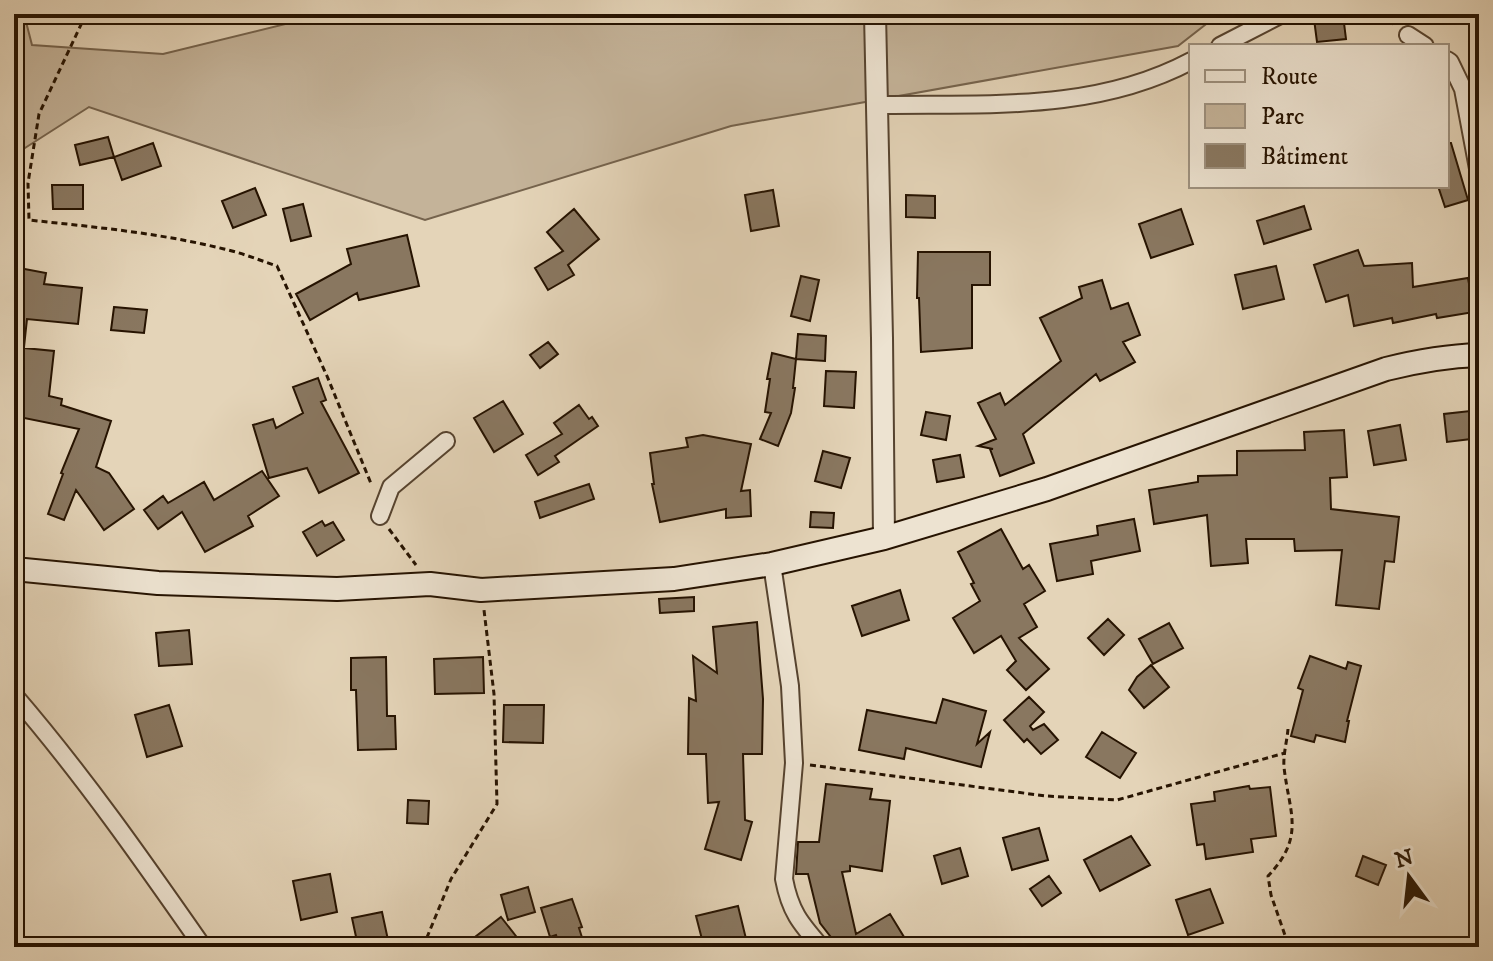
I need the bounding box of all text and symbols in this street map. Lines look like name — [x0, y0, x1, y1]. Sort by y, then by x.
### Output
legend — [1189, 44, 1449, 188]
text: Route — [1261, 62, 1318, 92]
text: Parc — [1261, 102, 1304, 132]
text: Bâtiment — [1261, 142, 1349, 172]
north arrow — [1369, 837, 1449, 917]
text: N — [1392, 844, 1416, 875]

